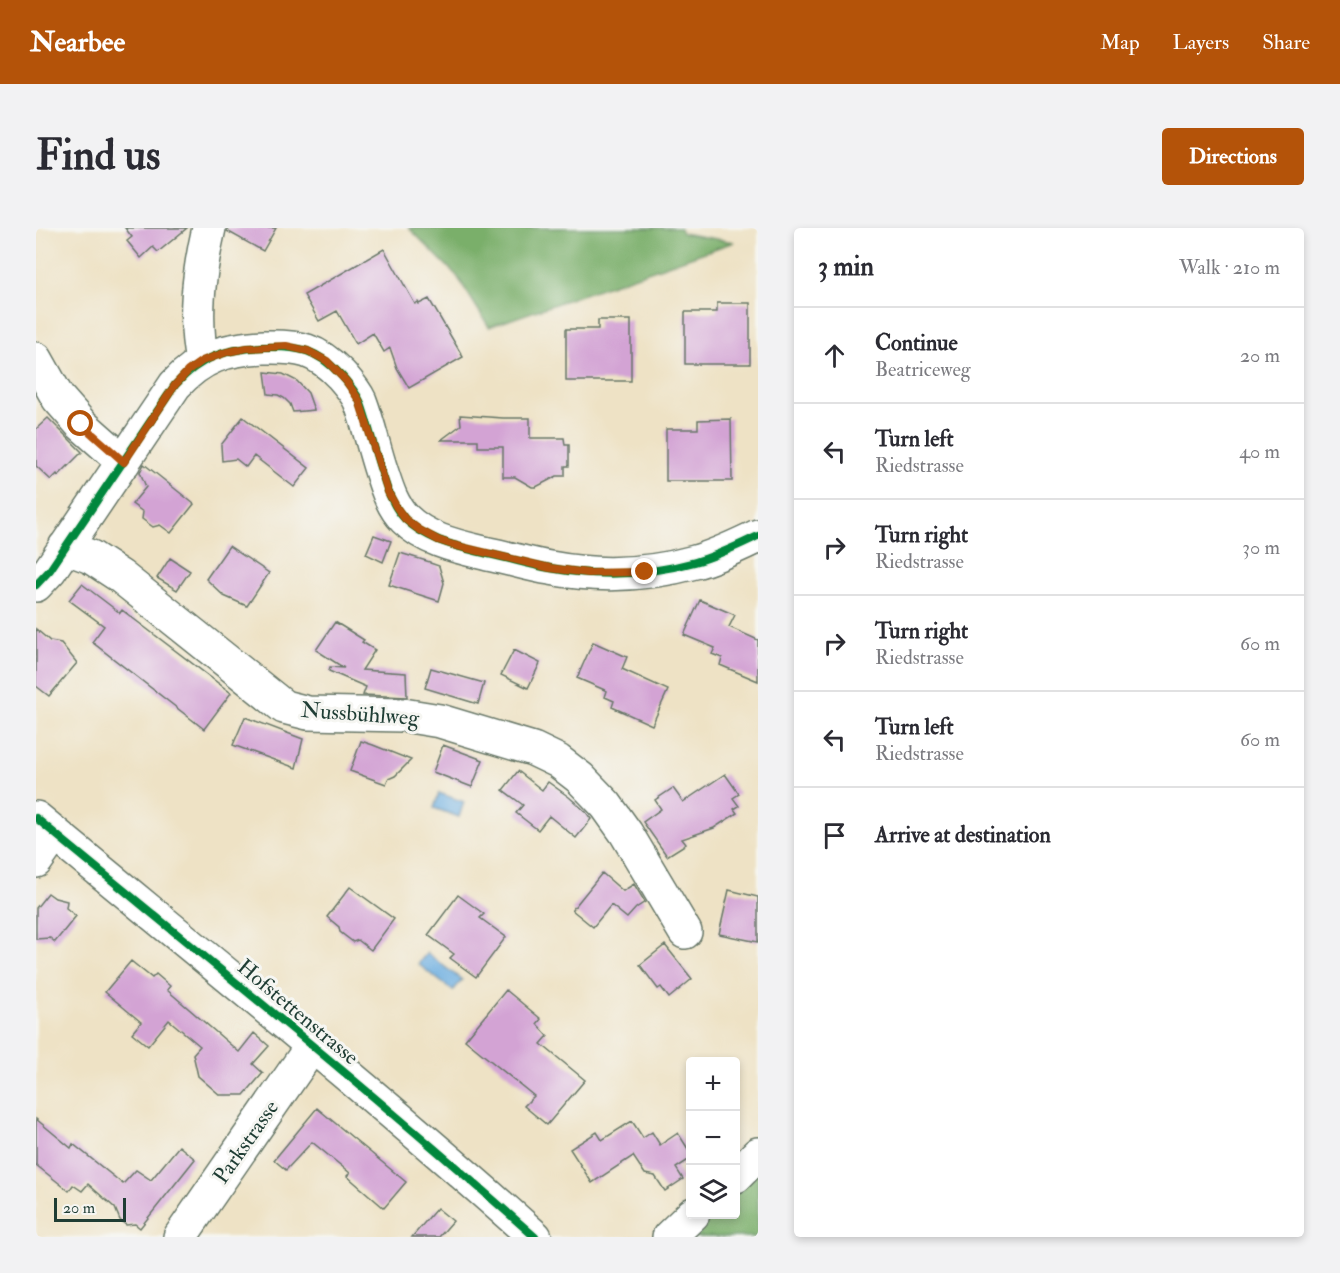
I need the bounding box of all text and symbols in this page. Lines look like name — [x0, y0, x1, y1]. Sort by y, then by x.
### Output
text: Nearbee — [30, 25, 125, 60]
text: Map — [1100, 29, 1140, 56]
text: Layers — [1173, 29, 1229, 56]
text: Share — [1262, 29, 1310, 56]
button: Directions — [1162, 128, 1304, 185]
text: Find us — [36, 130, 160, 182]
text: 3 min — [818, 251, 874, 283]
text: Walk · 210 m — [1179, 255, 1280, 280]
text: Continue — [875, 329, 958, 357]
icon: ahead — [818, 339, 851, 372]
text: 20 m — [1240, 343, 1280, 368]
text: Beatriceweg — [875, 357, 971, 382]
route start — [67, 410, 93, 436]
text: Turn left — [875, 425, 954, 453]
icon: left — [818, 435, 851, 468]
text: 40 m — [1239, 439, 1280, 464]
text: Riedstrasse — [875, 453, 964, 478]
text: Turn right — [875, 521, 968, 549]
icon: right — [818, 531, 851, 564]
text: 30 m — [1242, 535, 1280, 560]
text: Riedstrasse — [875, 549, 964, 574]
route end — [631, 558, 657, 584]
text: Turn right — [875, 617, 968, 645]
icon: right — [818, 627, 851, 660]
text: 60 m — [1240, 631, 1280, 656]
text: Riedstrasse — [875, 645, 964, 670]
street label: Nussbühlweg — [300, 696, 421, 732]
text: Turn left — [875, 713, 954, 741]
icon: left — [818, 723, 851, 756]
text: 60 m — [1240, 727, 1280, 752]
text: Riedstrasse — [875, 741, 964, 766]
icon: arrive — [818, 819, 851, 852]
text: Arrive at destination — [875, 821, 1051, 849]
street label: Hofstettenstrasse — [231, 953, 365, 1071]
map controls — [686, 1057, 740, 1219]
button: + — [686, 1057, 740, 1111]
street label: Parkstrasse — [207, 1095, 285, 1189]
button: − — [686, 1111, 740, 1165]
button: layers — [686, 1165, 740, 1219]
scale bar — [54, 1195, 126, 1222]
text: 20 m — [63, 1198, 95, 1218]

